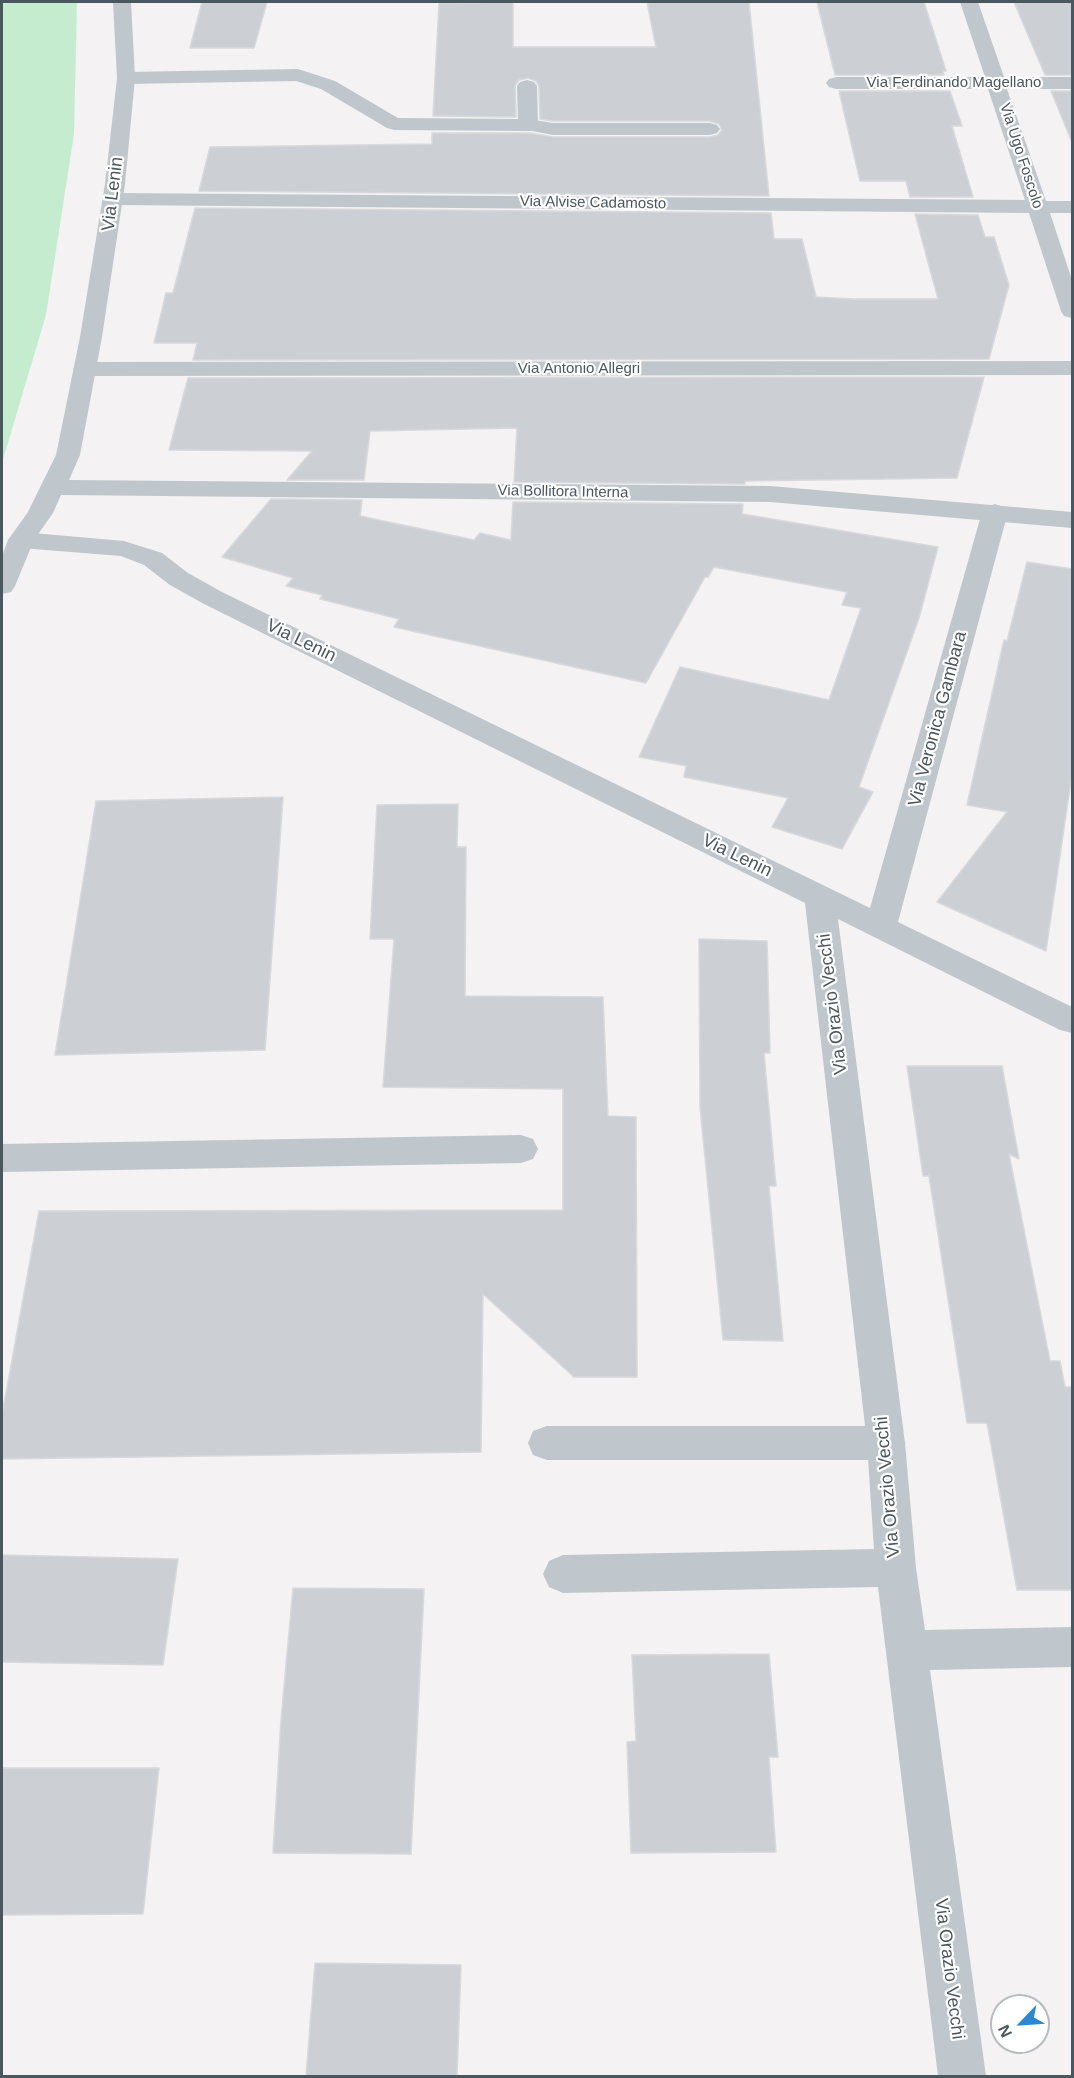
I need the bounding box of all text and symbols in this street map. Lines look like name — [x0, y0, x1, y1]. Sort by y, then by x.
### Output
street label: Via Ferdinando Magellano — [867, 74, 1041, 92]
street label: Via Ugo Foscolo — [995, 101, 1047, 211]
street label: Via Lenin — [98, 156, 128, 232]
street label: Via Alvise Cadamosto — [520, 193, 666, 213]
street label: Via Antonio Allegri — [518, 360, 640, 378]
street label: Via Bollitora Interna — [498, 482, 628, 502]
street label: Via Lenin — [263, 615, 339, 667]
street label: Via Veronica Gambara — [904, 629, 972, 809]
street label: Via Lenin — [699, 830, 775, 882]
street label: Via Orazio Vecchi — [814, 932, 852, 1076]
street label: Via Orazio Vecchi — [871, 1415, 905, 1559]
street label: Via Orazio Vecchi — [930, 1897, 968, 2041]
north arrow — [990, 1994, 1050, 2054]
text: N — [995, 2022, 1015, 2040]

